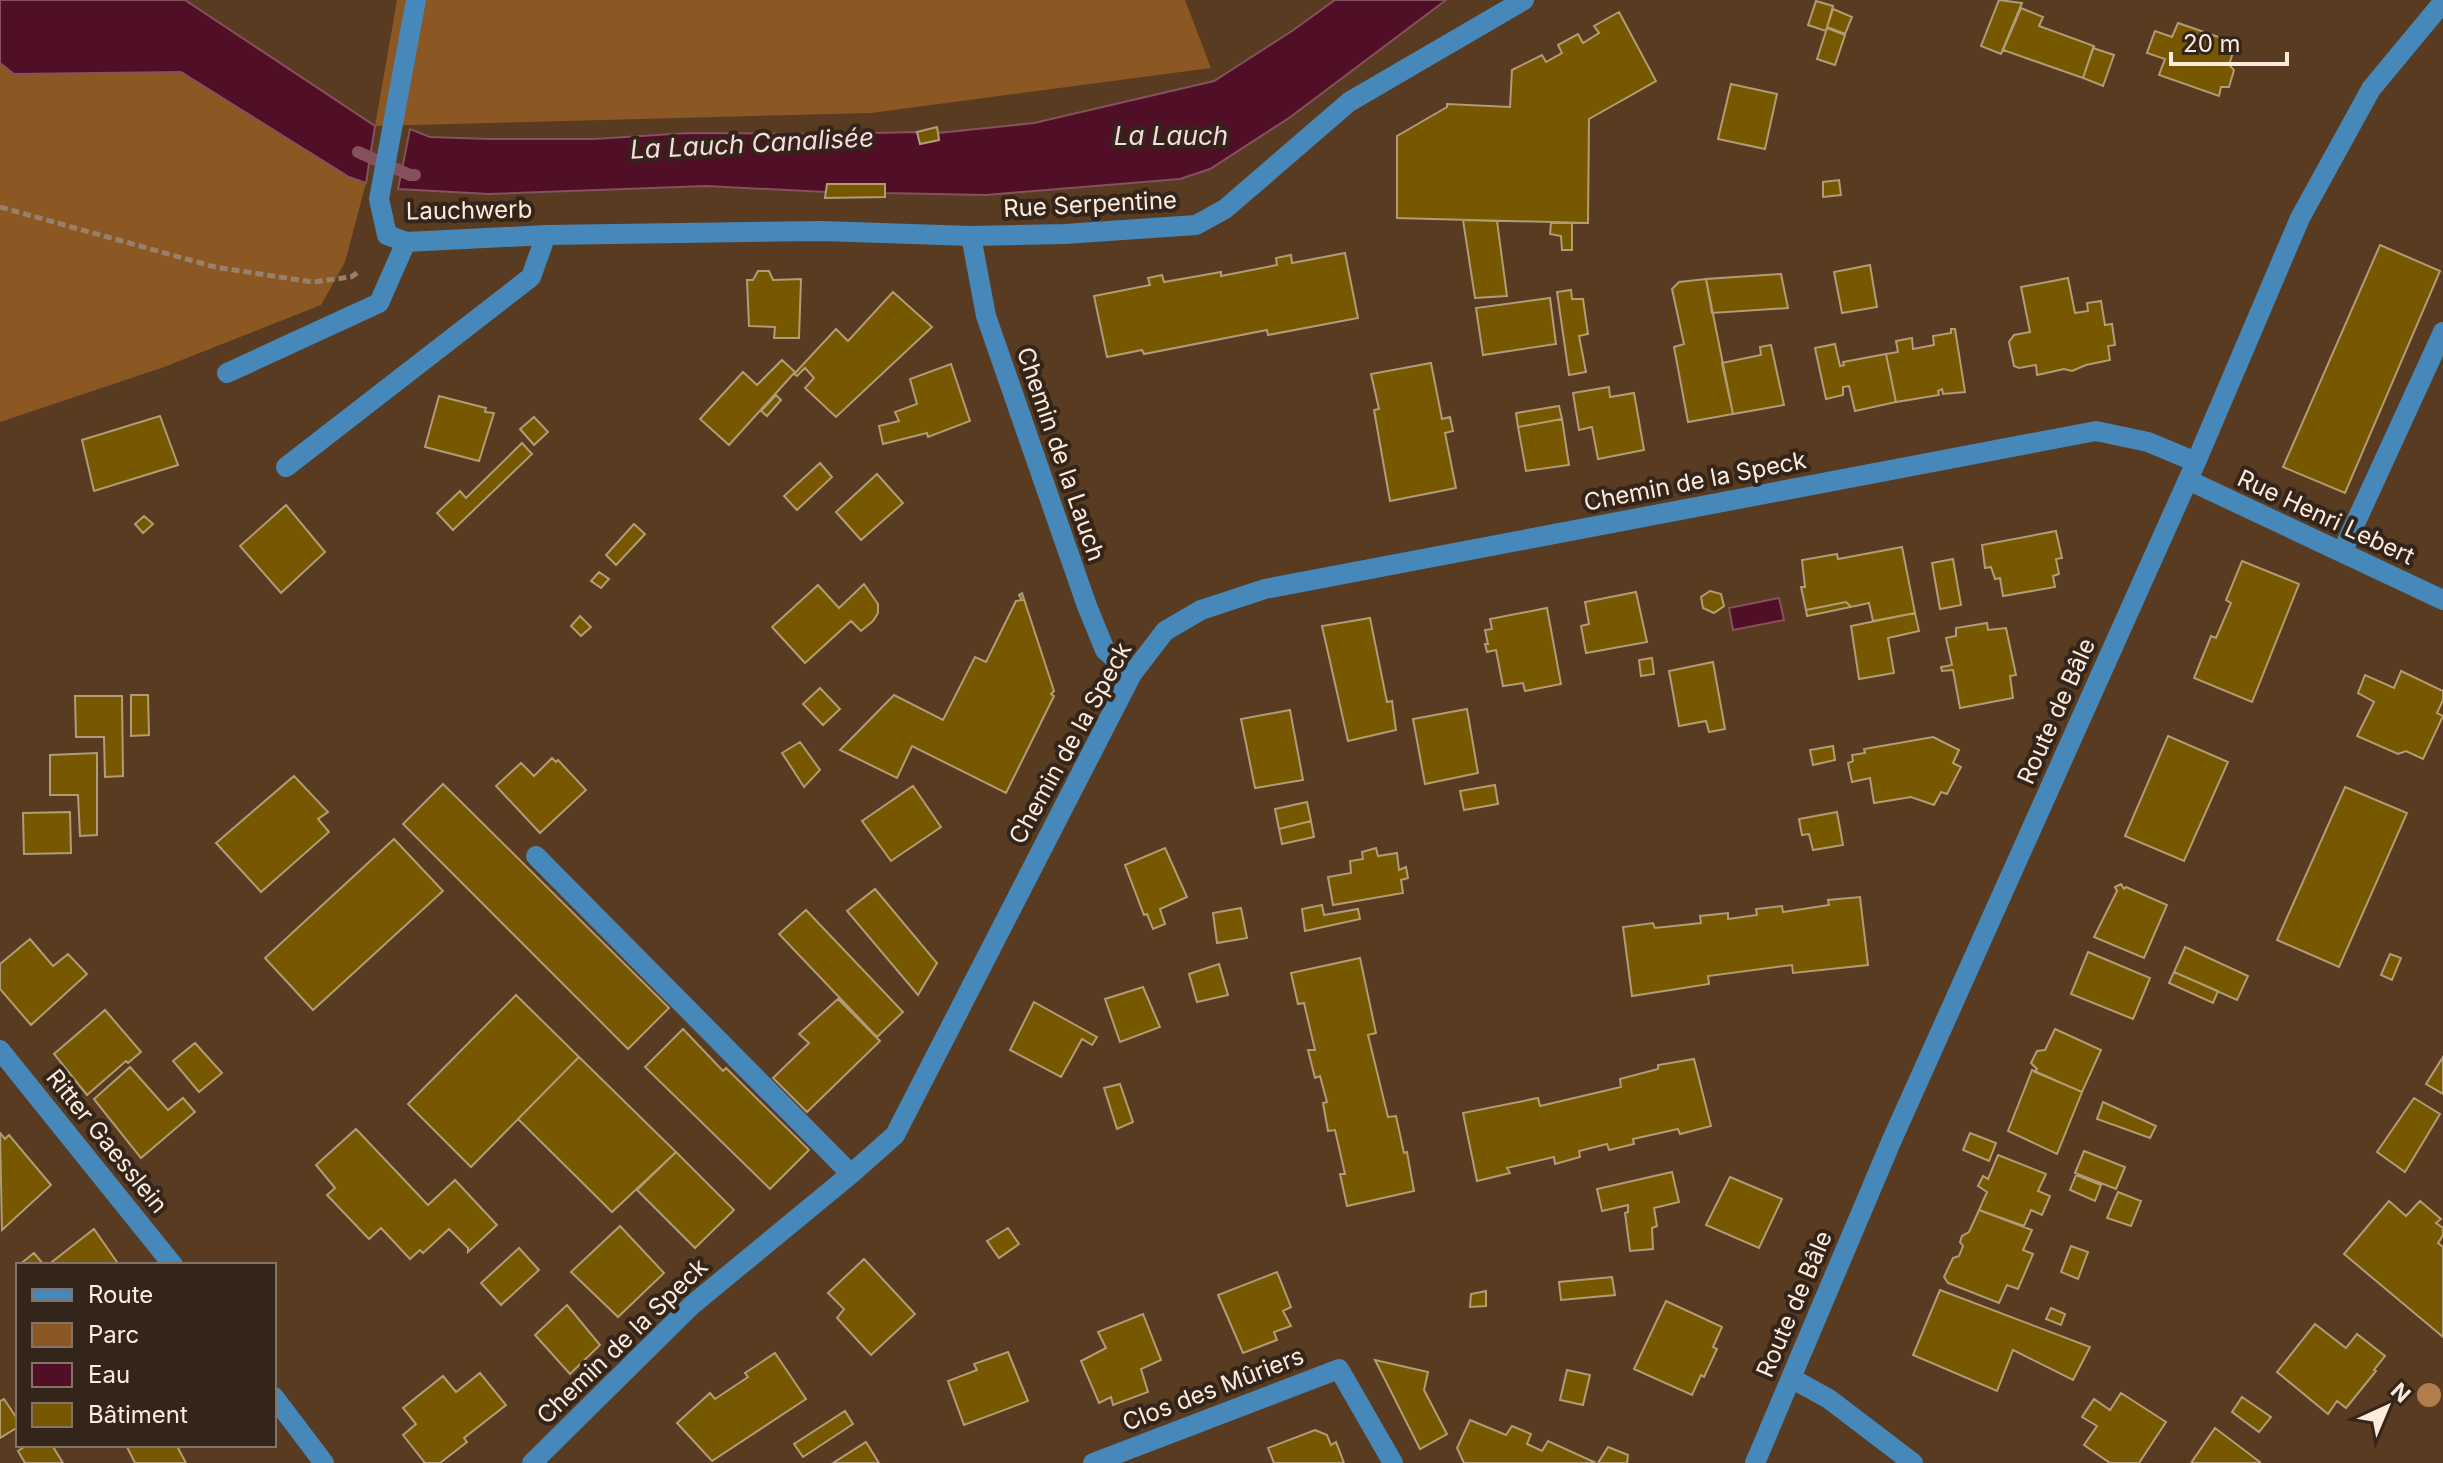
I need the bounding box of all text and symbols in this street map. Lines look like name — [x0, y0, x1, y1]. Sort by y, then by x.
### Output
scale bar — [2171, 16, 2287, 66]
text: 20 m — [2183, 29, 2241, 58]
water label: La Lauch — [1114, 120, 1228, 151]
water label: La Lauch Canalisée — [629, 121, 875, 165]
street label: Rue Serpentine — [1002, 185, 1178, 223]
street label: Lauchwerb — [406, 194, 532, 226]
street label: Chemin de la Lauch — [1011, 343, 1111, 565]
street label: Chemin de la Speck — [1581, 445, 1809, 517]
street label: Rue Henri Lebert — [2233, 463, 2419, 571]
street label: Route de Bâle — [2011, 634, 2101, 788]
street label: Chemin de la Speck — [1003, 637, 1137, 849]
street label: Ritter Gaesslein — [40, 1063, 174, 1219]
street label: Route de Bâle — [1750, 1226, 1838, 1382]
street label: Chemin de la Speck — [531, 1252, 713, 1430]
legend — [16, 1263, 276, 1447]
text: Route — [88, 1280, 153, 1309]
text: Parc — [88, 1320, 139, 1349]
street label: Clos des Mûriers — [1118, 1341, 1308, 1437]
text: Eau — [88, 1360, 130, 1389]
north arrow — [2347, 1367, 2427, 1447]
text: N — [2386, 1377, 2416, 1408]
text: Bâtiment — [88, 1400, 188, 1429]

